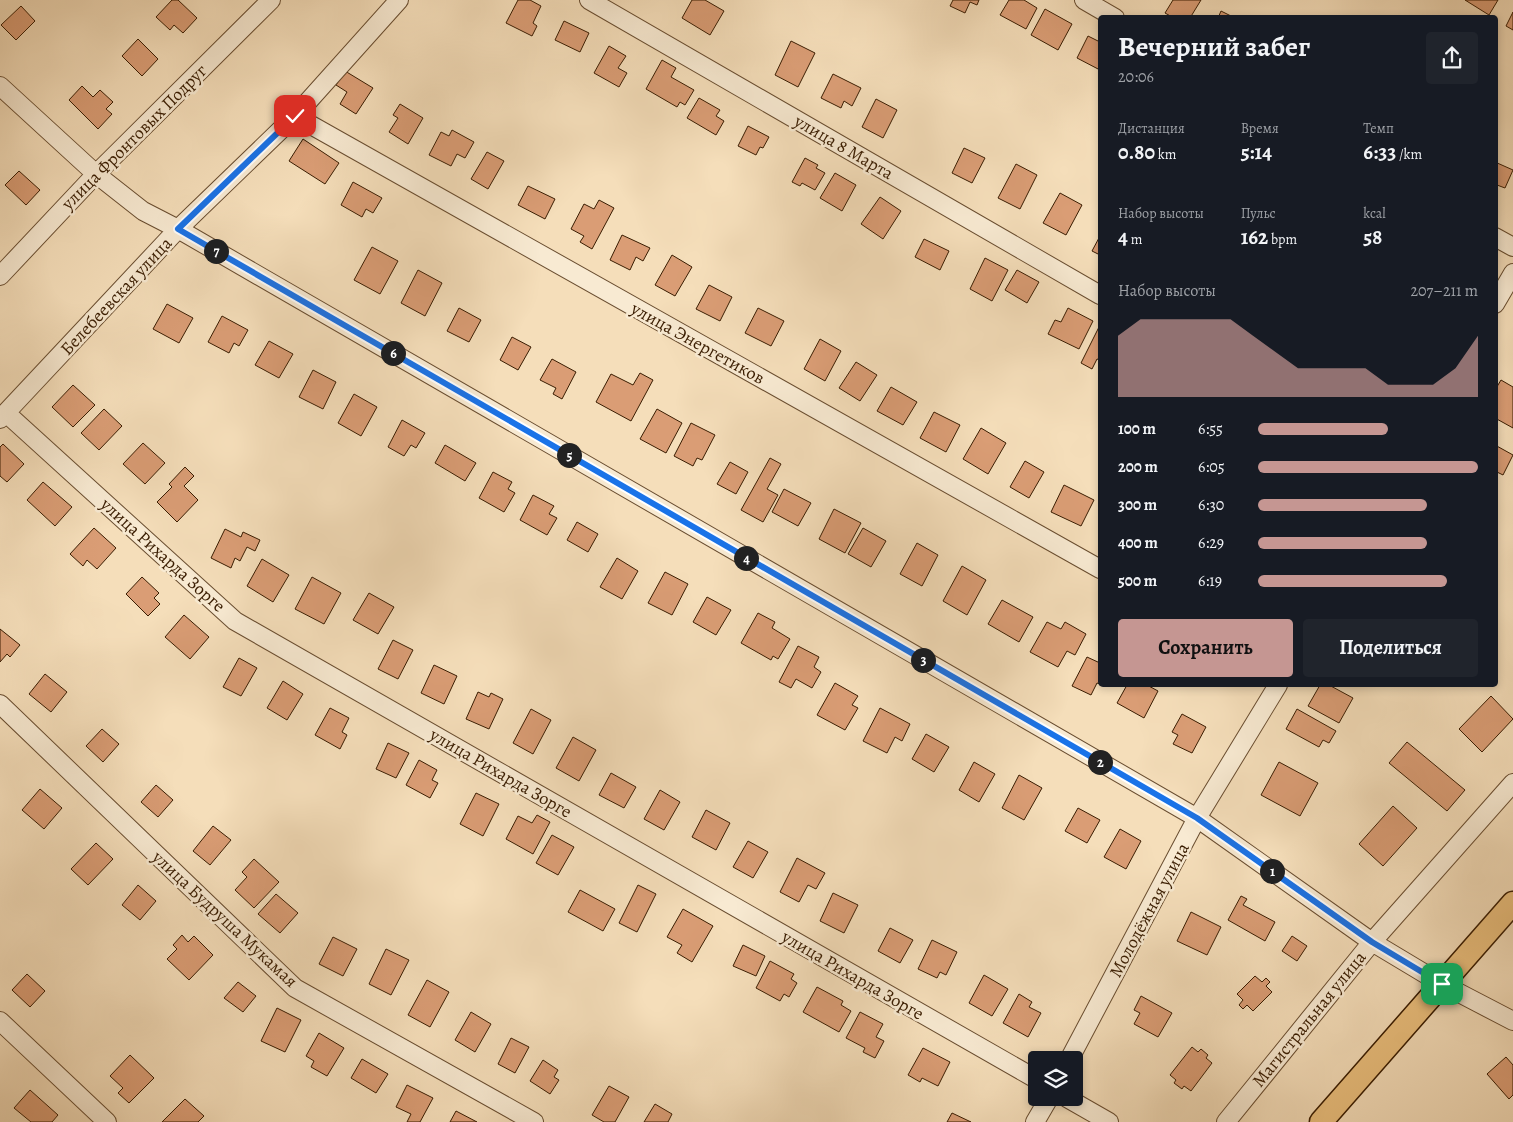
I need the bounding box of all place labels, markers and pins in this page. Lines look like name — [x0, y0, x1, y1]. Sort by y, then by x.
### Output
pin — [274, 95, 316, 137]
pin: 7 — [204, 238, 228, 264]
pin: 6 — [380, 340, 406, 366]
pin: 5 — [556, 442, 582, 468]
pin: 4 — [734, 546, 758, 570]
pin: 3 — [910, 648, 936, 672]
pin: 2 — [1088, 750, 1112, 774]
pin: 1 — [1260, 858, 1284, 884]
pin — [1421, 963, 1463, 1005]

